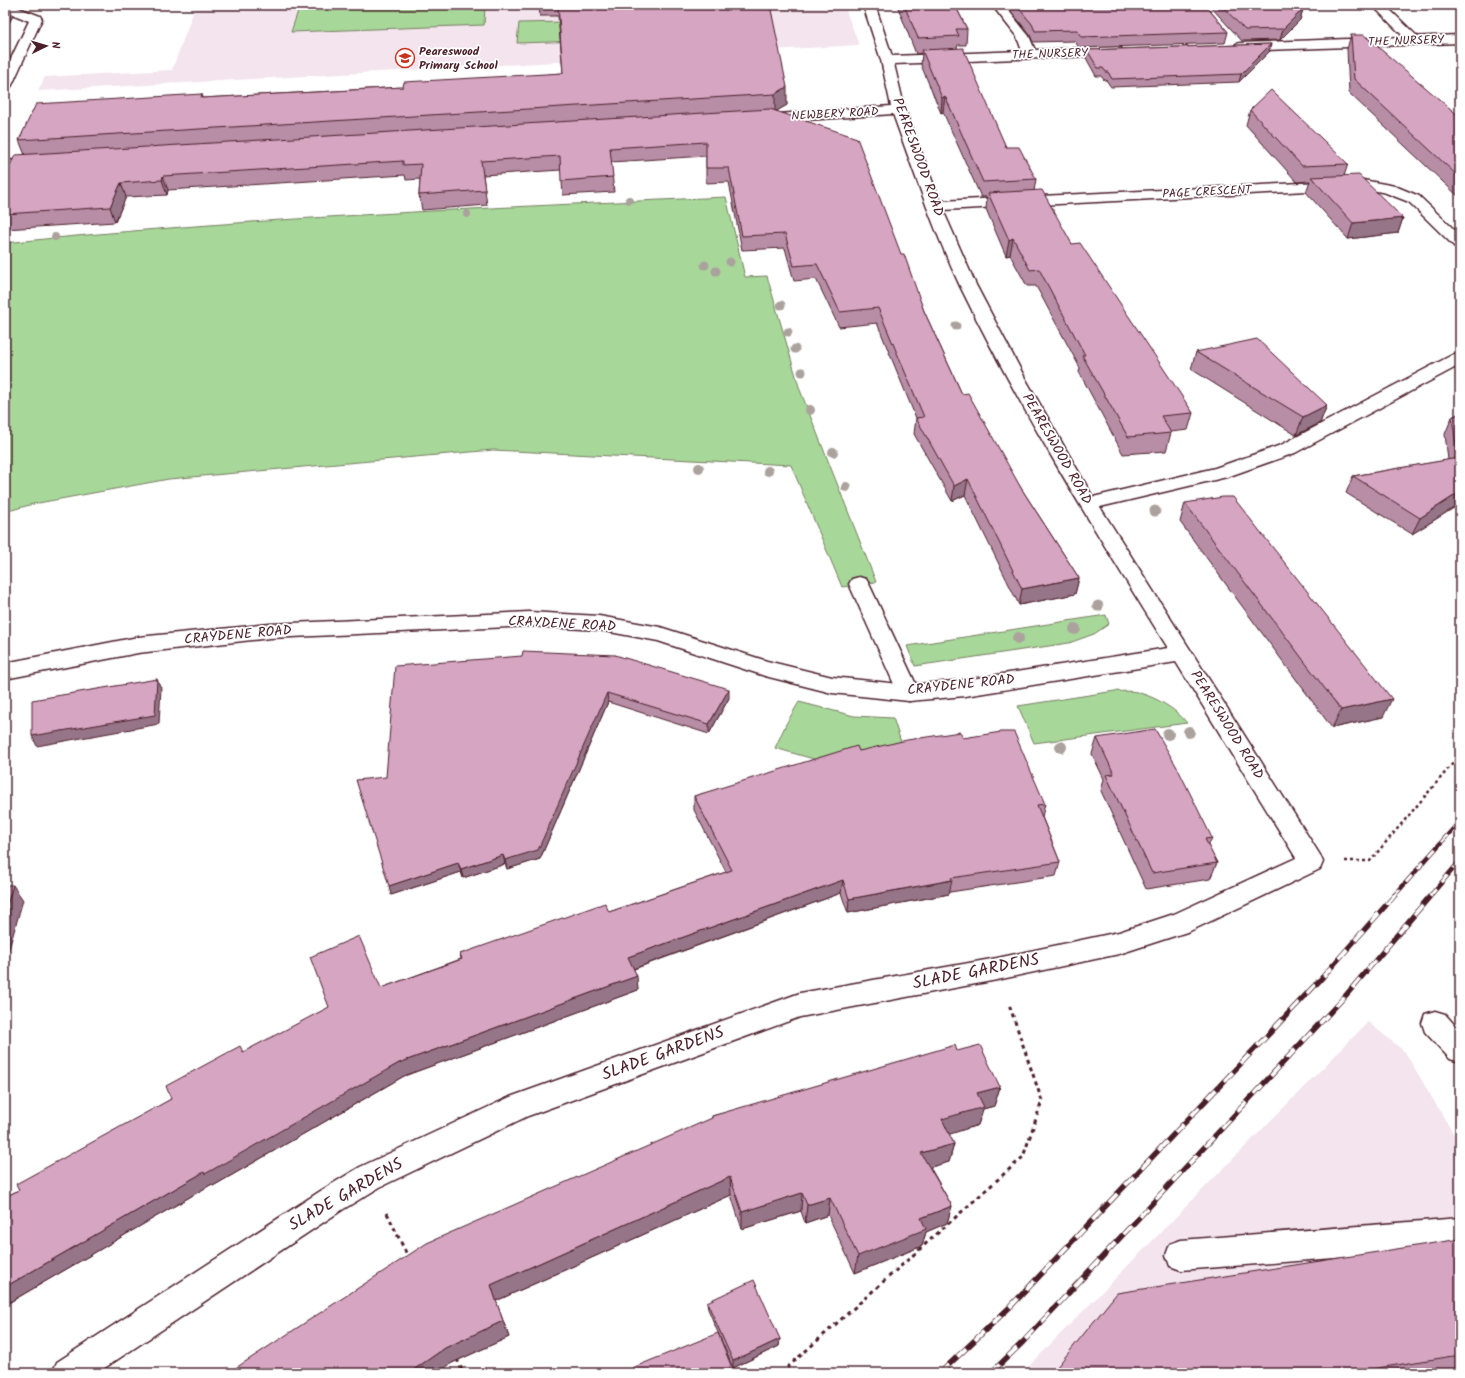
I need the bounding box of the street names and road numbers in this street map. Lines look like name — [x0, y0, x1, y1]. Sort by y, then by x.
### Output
street label: THE NURSERY — [1368, 30, 1445, 52]
street label: THE NURSERY — [1012, 43, 1089, 65]
street label: PEARESWOOD ROAD — [886, 94, 950, 220]
street label: NEWBERY ROAD — [791, 102, 879, 126]
street label: PAGE CRESCENT — [1162, 180, 1254, 204]
street label: PEARESWOOD ROAD — [1016, 389, 1098, 509]
street label: CRAYDENE ROAD — [508, 610, 616, 638]
street label: CRAYDENE ROAD — [183, 619, 293, 651]
street label: PEARESWOOD ROAD — [1185, 666, 1269, 784]
street label: CRAYDENE ROAD — [906, 668, 1016, 702]
street label: SLADE GARDENS — [910, 946, 1042, 998]
street label: SLADE GARDENS — [598, 1019, 728, 1089]
street label: SLADE GARDENS — [284, 1151, 408, 1239]

